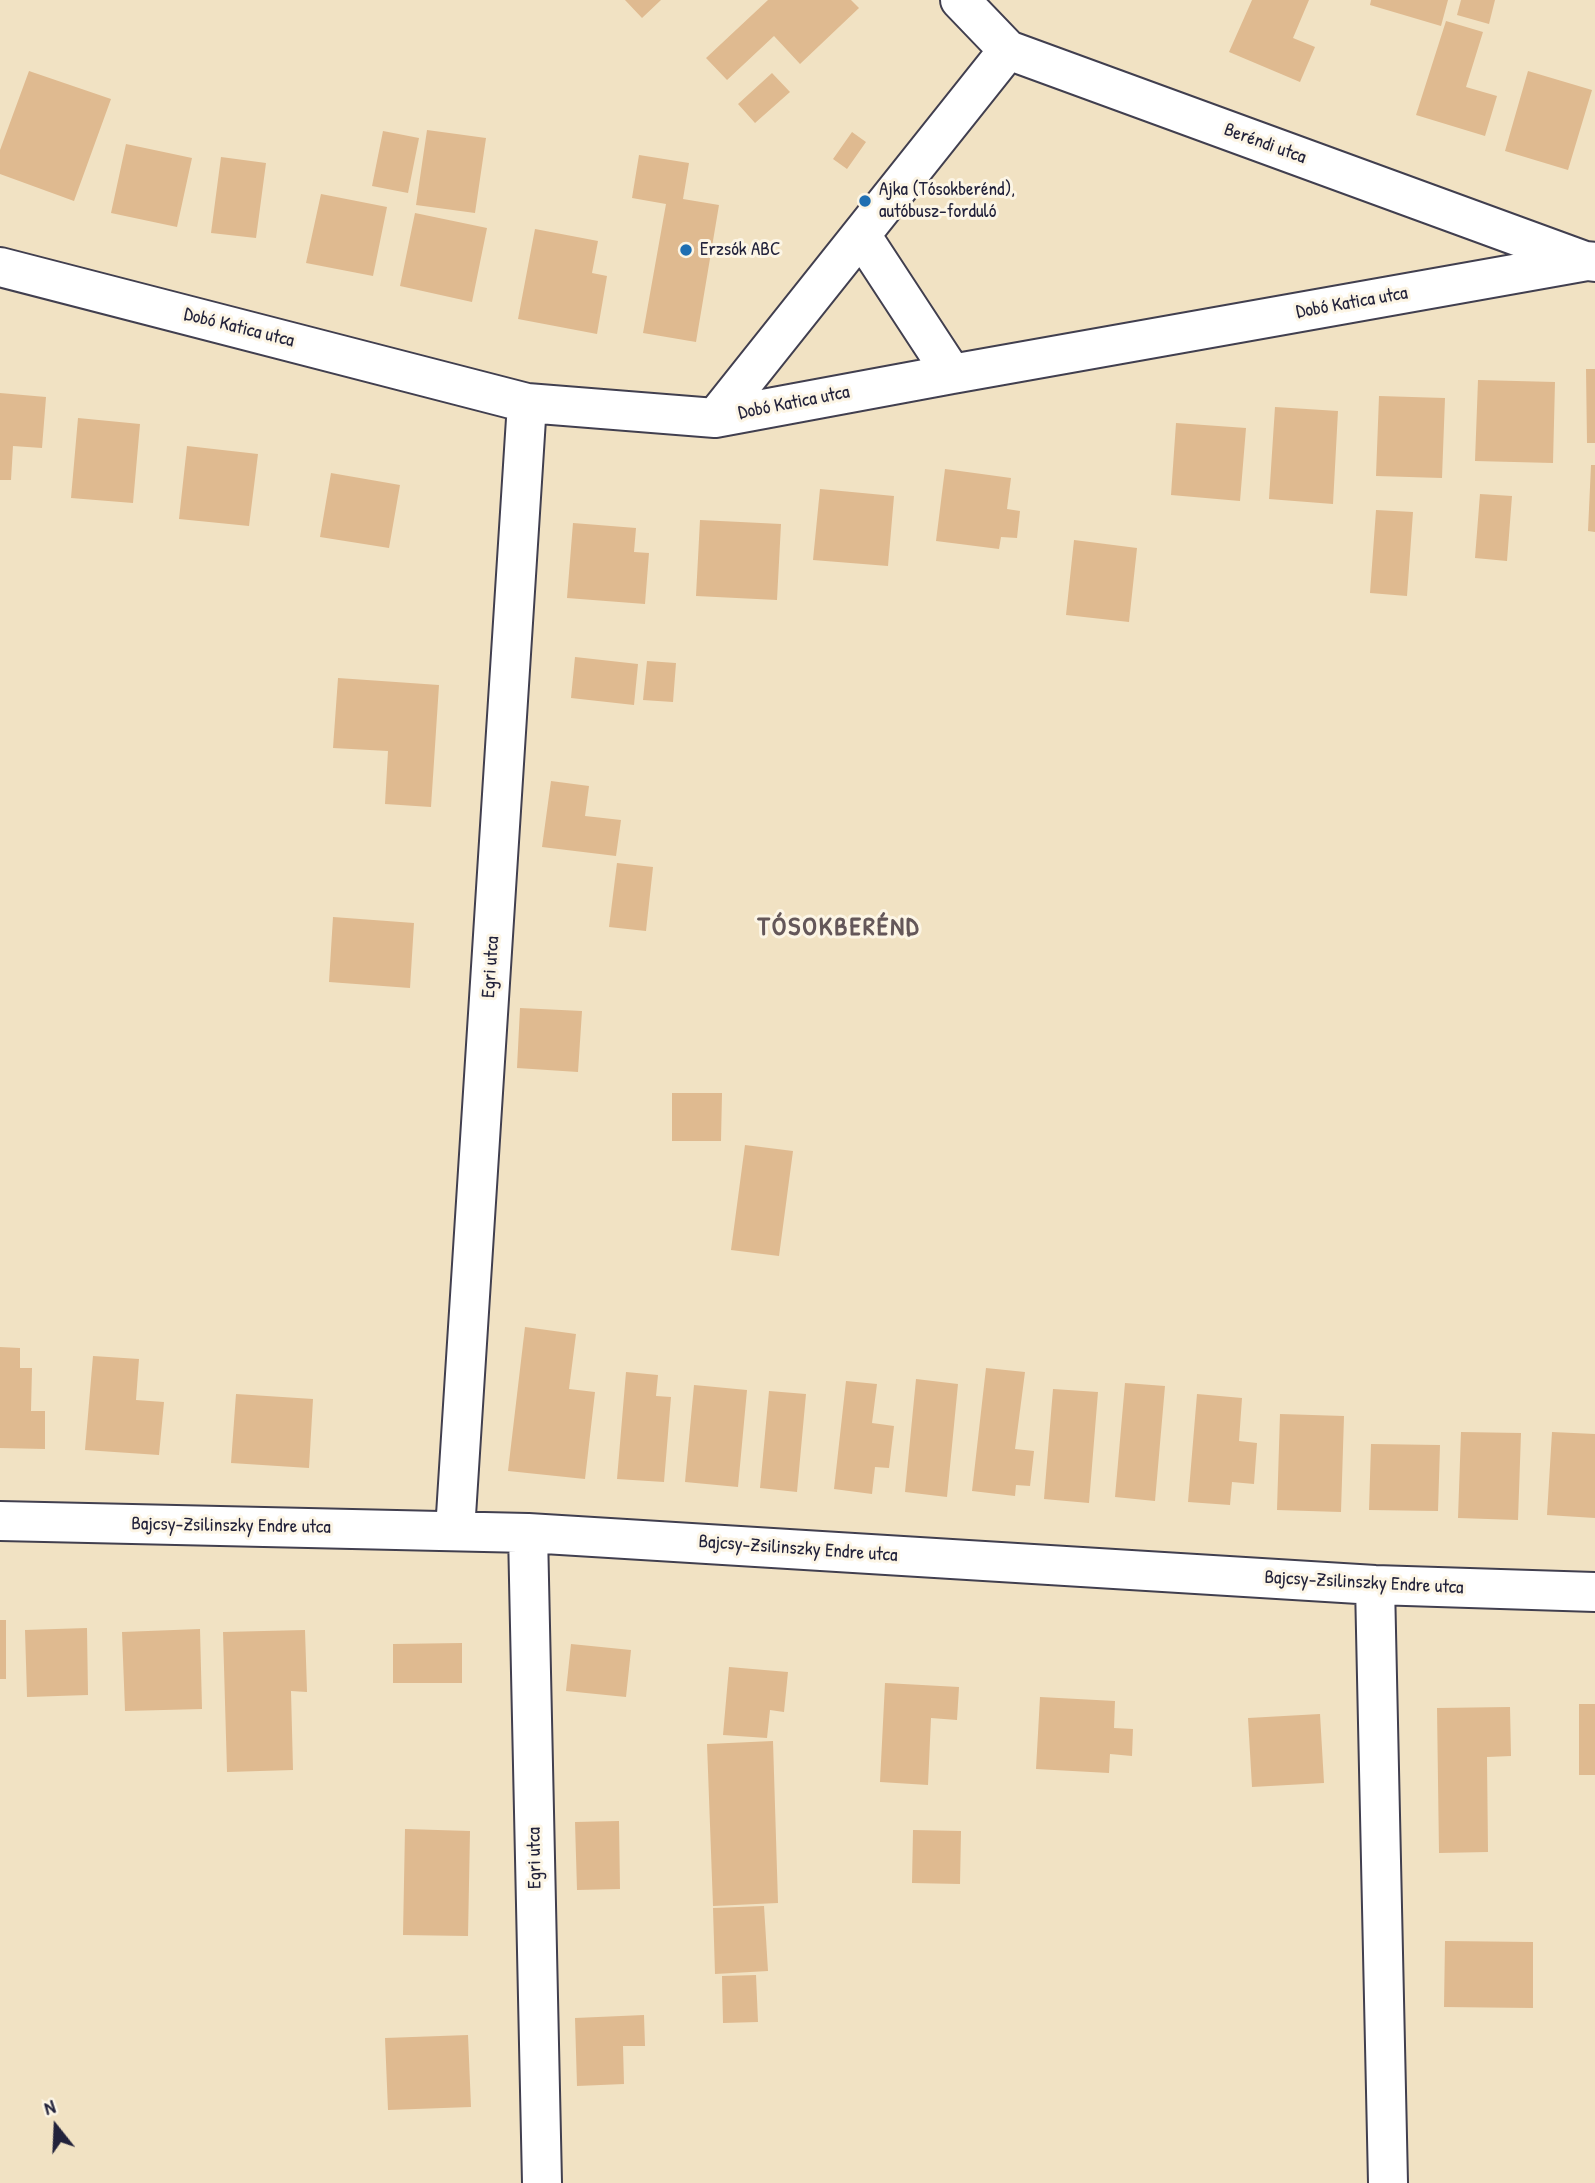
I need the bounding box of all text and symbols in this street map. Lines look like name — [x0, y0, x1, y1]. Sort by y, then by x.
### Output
street label: Beréndi utca — [1221, 119, 1309, 169]
place label: Ajka (Tósokberénd), autóbusz-forduló — [879, 179, 1015, 223]
marker: Ajka (Tósokberénd), autóbusz-forduló — [857, 193, 873, 209]
place label: Erzsók ABC — [700, 239, 780, 261]
marker: Erzsók ABC — [678, 242, 694, 258]
street label: Dobó Katica utca — [1294, 282, 1410, 324]
street label: Dobó Katica utca — [181, 303, 297, 353]
street label: Dobó Katica utca — [736, 381, 852, 425]
district label: TÓSOKBERÉND — [759, 912, 919, 944]
street label: Egri utca — [477, 935, 505, 999]
street label: Bajcsy-Zsilinszky Endre utca — [131, 1513, 331, 1539]
street label: Bajcsy-Zsilinszky Endre utca — [698, 1531, 898, 1567]
street label: Bajcsy-Zsilinszky Endre utca — [1264, 1566, 1464, 1600]
street label: Egri utca — [523, 1827, 547, 1889]
north arrow — [21, 2092, 91, 2162]
text: N — [41, 2093, 58, 2121]

